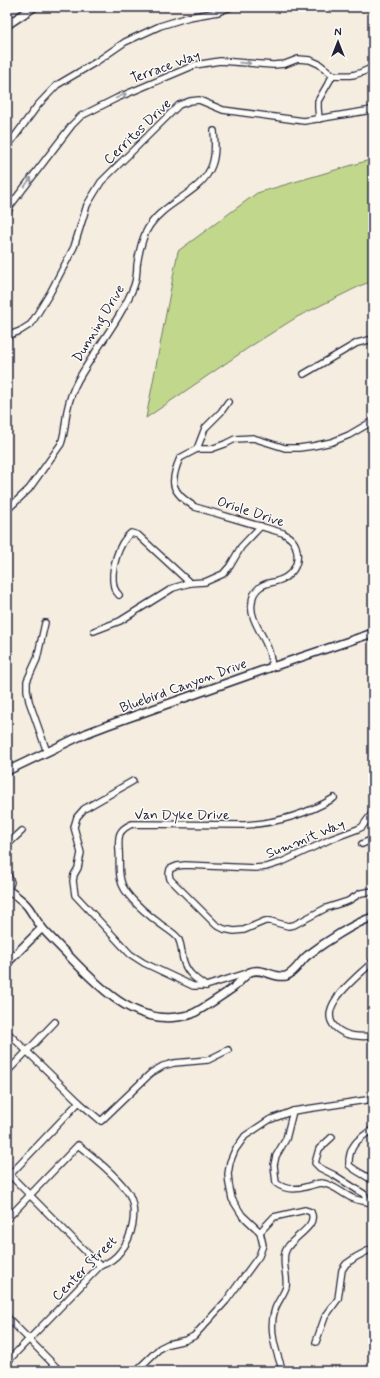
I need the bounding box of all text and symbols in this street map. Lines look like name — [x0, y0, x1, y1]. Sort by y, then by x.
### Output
north arrow — [318, 22, 358, 62]
text: N — [334, 26, 342, 40]
street label: Terrace Way — [128, 46, 203, 88]
one-way arrow — [238, 60, 251, 67]
one-way arrow — [115, 92, 127, 99]
street label: Cerritos Drive — [100, 95, 175, 169]
one-way arrow — [24, 177, 33, 188]
street label: Dunning Drive — [69, 281, 131, 367]
street label: Oriole Drive — [215, 493, 287, 531]
street label: Bluebird Canyon Drive — [117, 655, 249, 717]
street label: Van Dyke Drive — [135, 806, 230, 824]
street label: Summit Way — [263, 815, 347, 863]
street label: Center Street — [48, 1232, 121, 1305]

